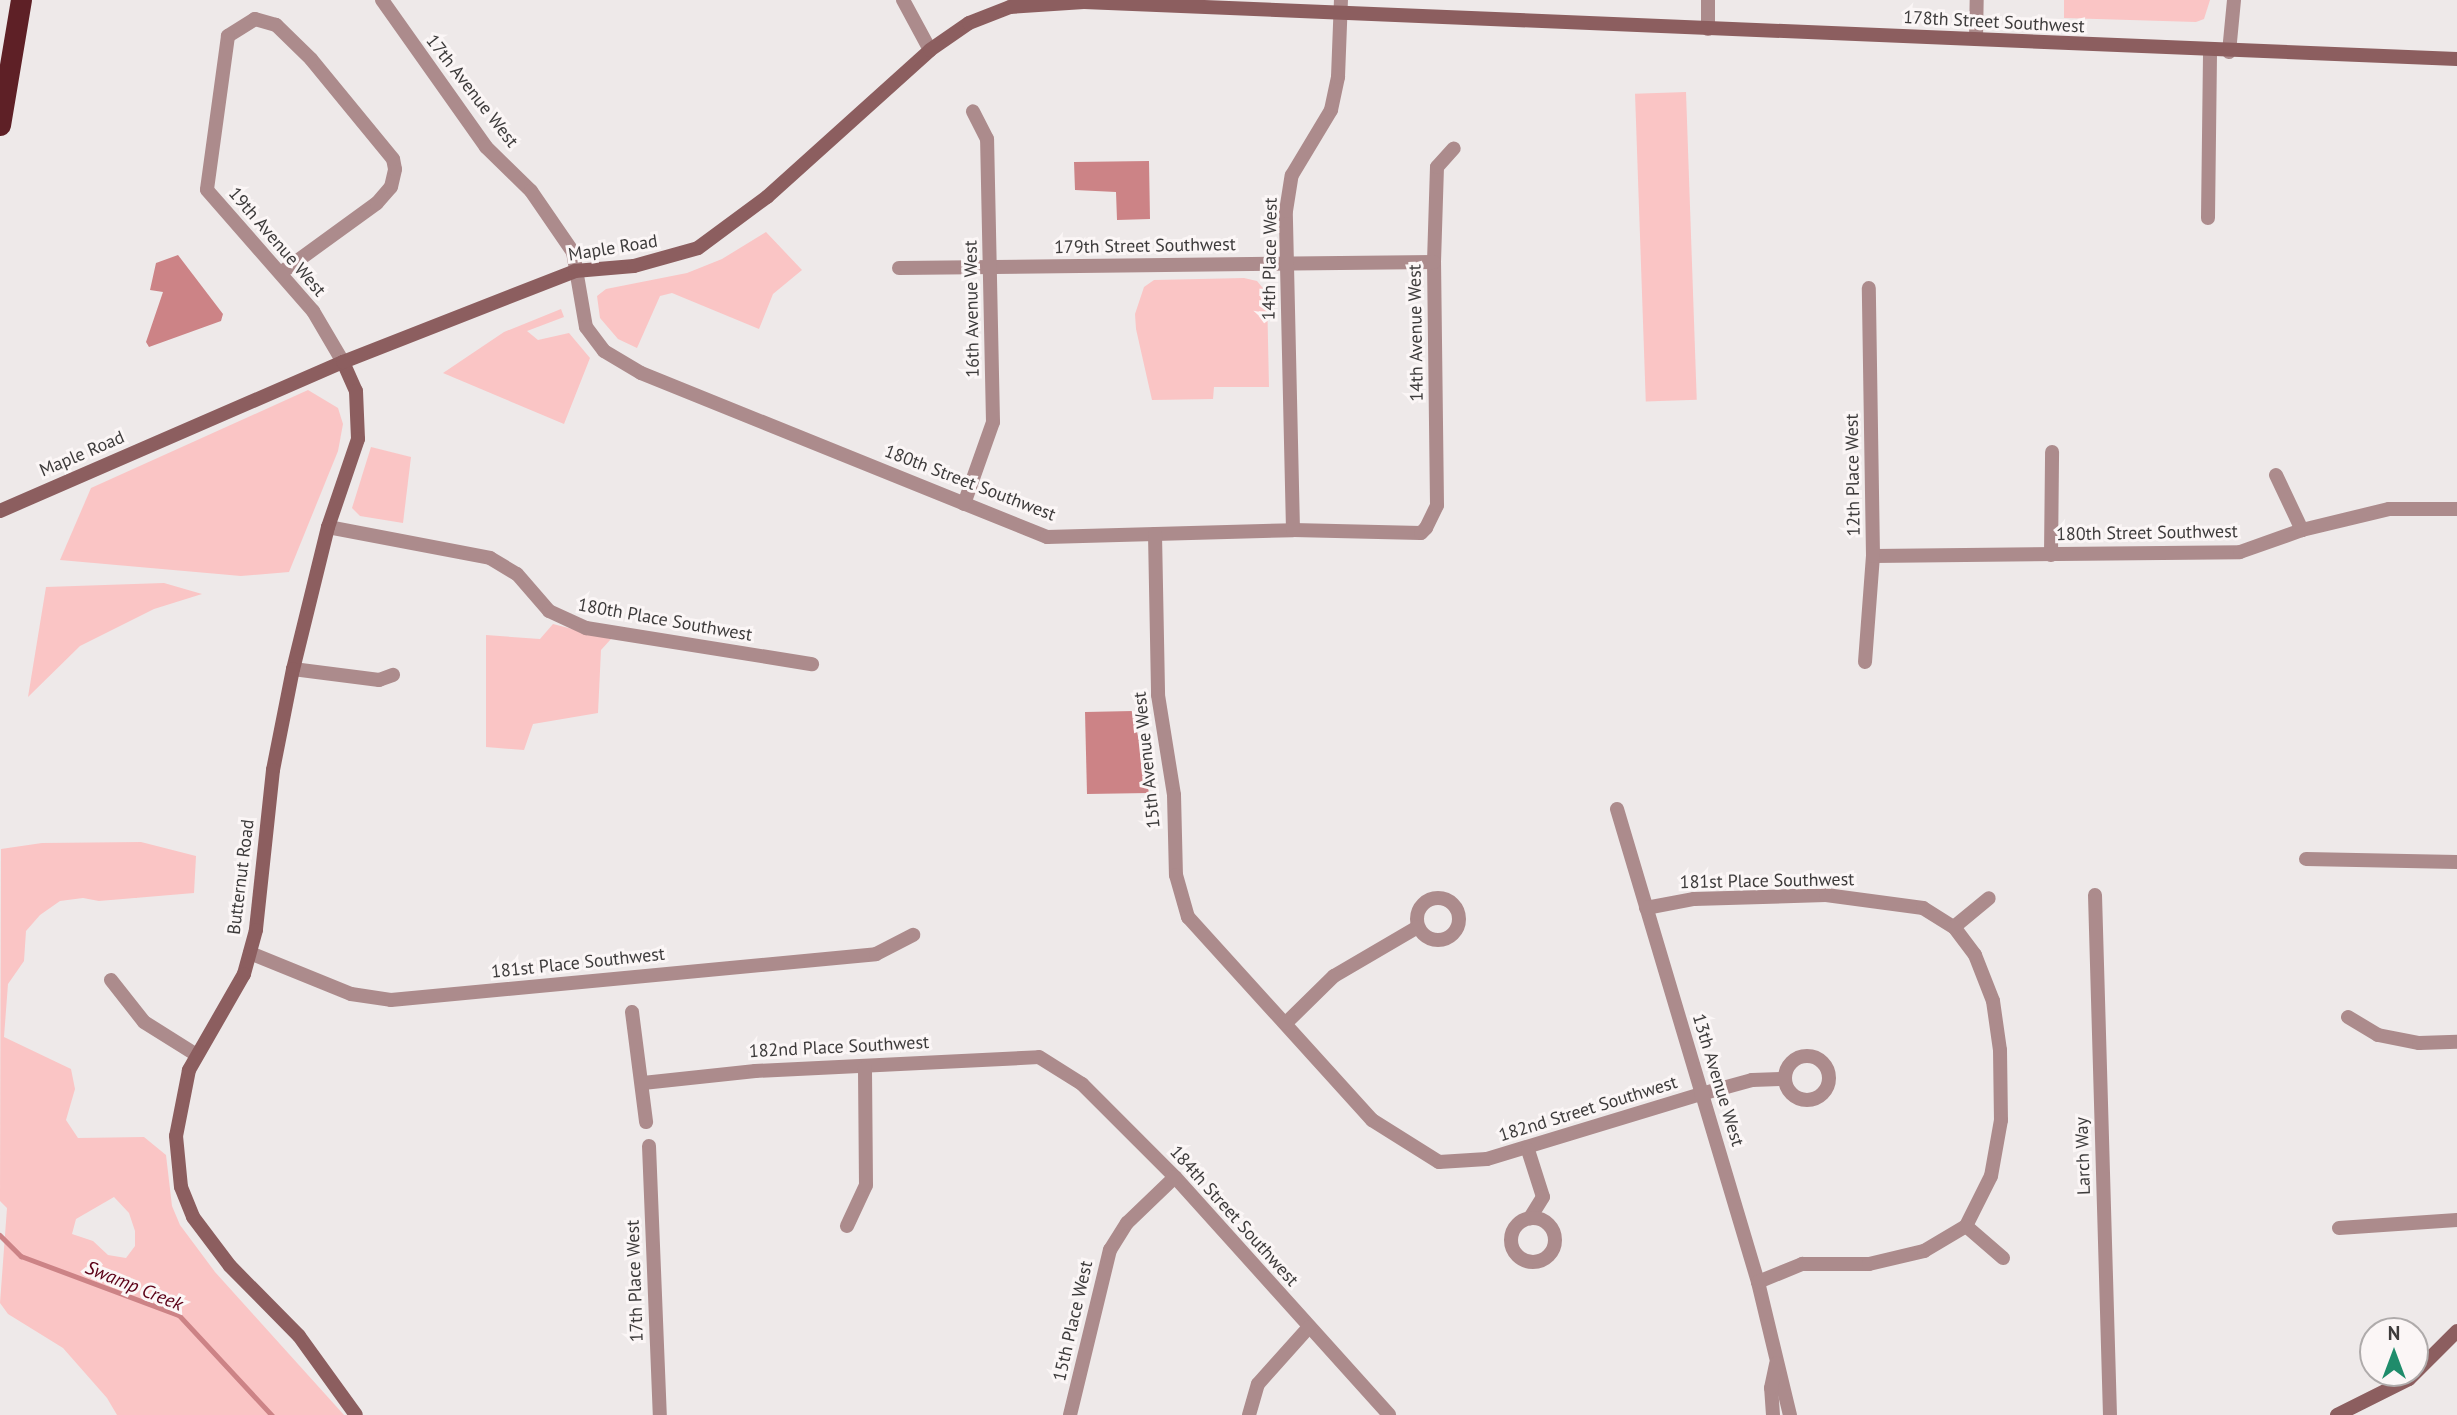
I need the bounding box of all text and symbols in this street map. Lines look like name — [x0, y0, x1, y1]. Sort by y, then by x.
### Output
street label: 178th Street Southwest — [1903, 6, 2085, 38]
street label: 17th Avenue West — [421, 30, 523, 152]
street label: 19th Avenue West — [223, 183, 331, 301]
street label: 14th Place West — [1258, 197, 1282, 321]
street label: Maple Road — [567, 230, 659, 266]
street label: 179th Street Southwest — [1054, 234, 1236, 258]
street label: 16th Avenue West — [960, 240, 984, 378]
street label: 14th Avenue West — [1404, 264, 1428, 402]
street label: 12th Place West — [1841, 413, 1865, 537]
street label: Maple Road — [36, 426, 128, 482]
street label: 180th Street Southwest — [881, 440, 1059, 526]
street label: 180th Street Southwest — [2056, 521, 2238, 545]
street label: 180th Place Southwest — [576, 594, 754, 646]
street label: 15th Avenue West — [1129, 690, 1165, 830]
street label: Butternut Road — [223, 818, 259, 936]
street label: 181st Place Southwest — [1680, 869, 1854, 893]
street label: 181st Place Southwest — [490, 943, 666, 983]
street label: 13th Avenue West — [1687, 1011, 1749, 1149]
street label: 182nd Place Southwest — [748, 1031, 930, 1063]
street label: 182nd Street Southwest — [1496, 1072, 1680, 1146]
street label: Larch Way — [2071, 1117, 2095, 1195]
street label: 184th Street Southwest — [1165, 1141, 1303, 1291]
street label: 17th Place West — [622, 1219, 648, 1343]
water label: Swamp Creek — [82, 1256, 186, 1316]
street label: 15th Place West — [1049, 1259, 1097, 1383]
north arrow — [2359, 1317, 2429, 1387]
text: N — [2388, 1321, 2400, 1345]

